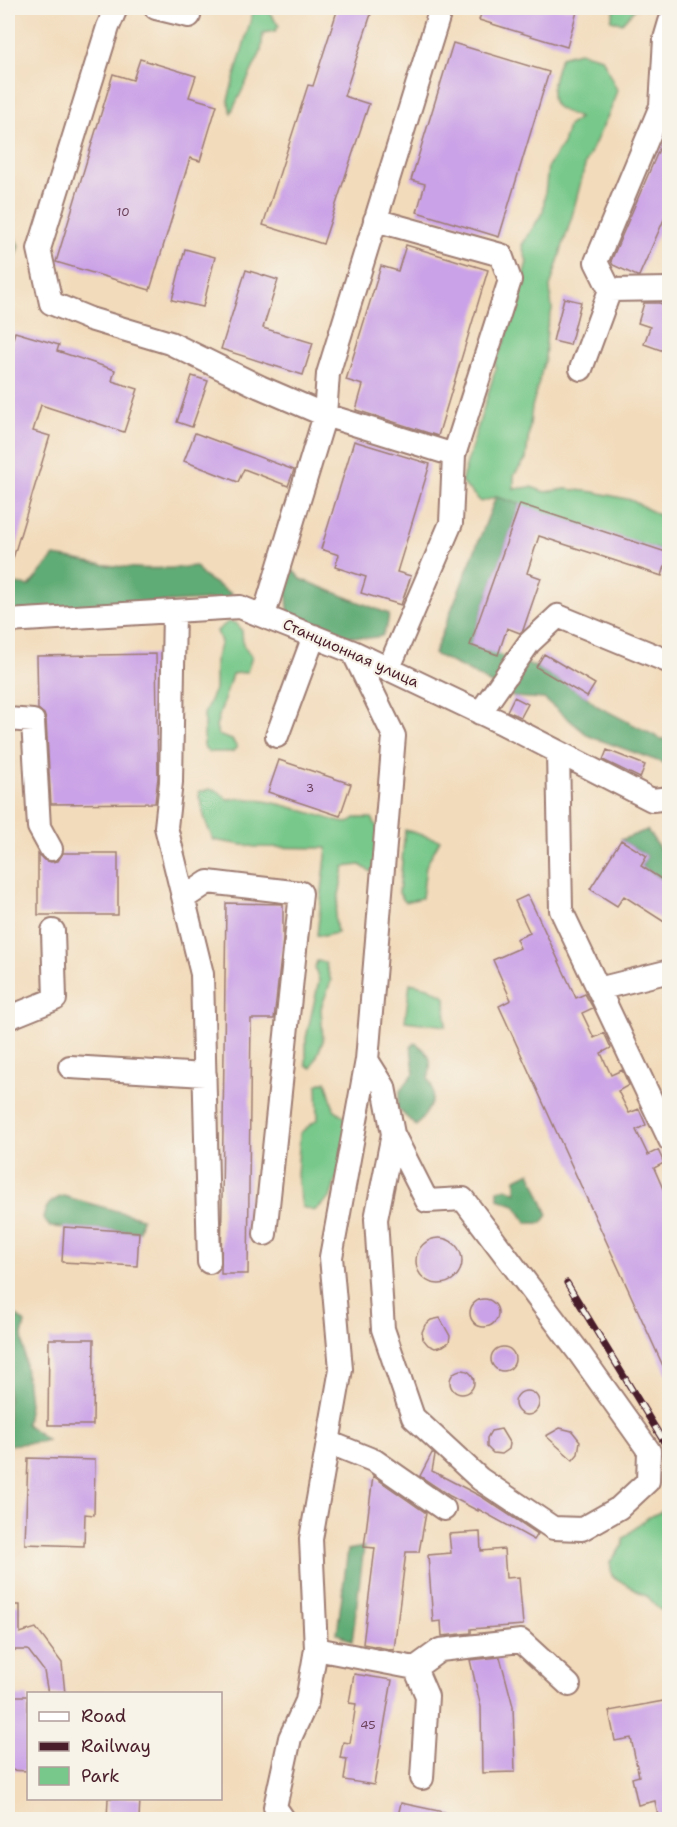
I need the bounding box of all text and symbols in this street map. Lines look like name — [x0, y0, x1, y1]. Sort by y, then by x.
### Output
house number: 10 — [116, 204, 130, 220]
street label: Станционная улица — [280, 614, 423, 692]
house number: 3 — [306, 780, 314, 796]
legend — [27, 1692, 222, 1800]
text: Road — [81, 1704, 126, 1728]
house number: 45 — [360, 1717, 376, 1733]
text: Railway — [81, 1734, 151, 1758]
text: Park — [81, 1764, 120, 1788]

